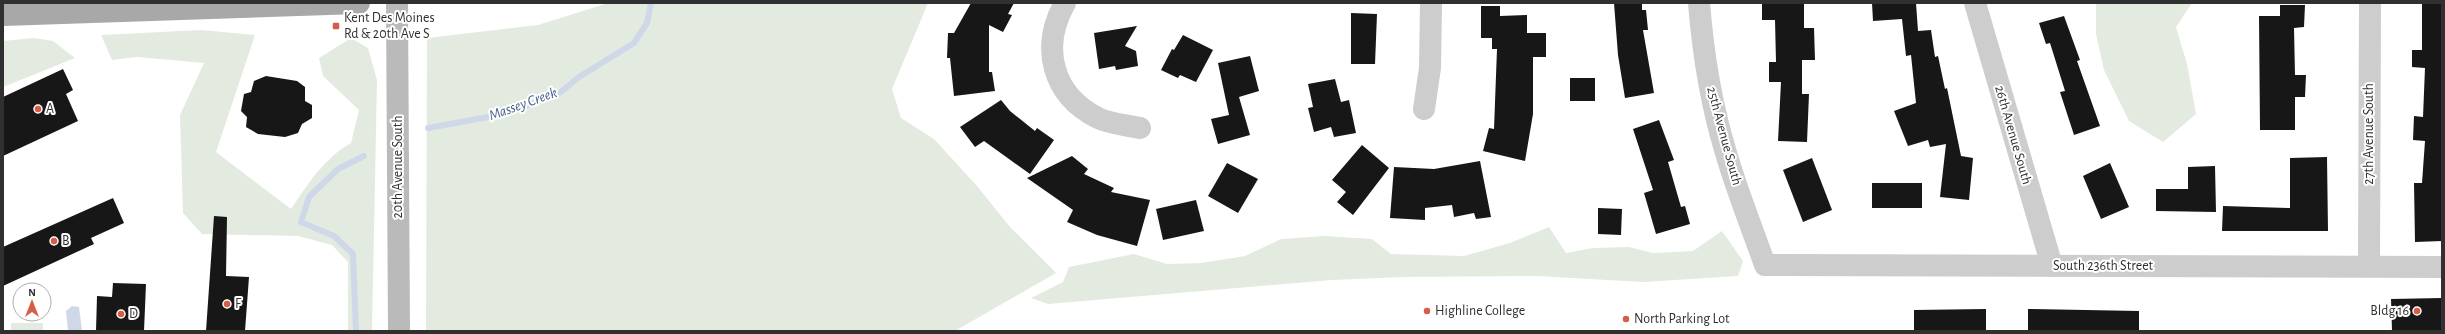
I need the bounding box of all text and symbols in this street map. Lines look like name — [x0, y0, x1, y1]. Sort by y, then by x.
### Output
place label: Kent Des Moines Rd & 20th Ave S — [344, 11, 435, 41]
marker: Kent Des Moines Rd & 20th Ave S — [331, 21, 341, 31]
street label: 27th Avenue South — [2362, 83, 2376, 185]
street label: 26th Avenue South — [1992, 84, 2034, 186]
water label: Massey Creek — [487, 85, 559, 123]
street label: 25th Avenue South — [1704, 85, 1744, 187]
place label: A — [46, 102, 54, 116]
marker: A — [33, 104, 43, 114]
street label: 20th Avenue South — [391, 115, 405, 219]
place label: B — [62, 234, 70, 248]
marker: B — [49, 236, 59, 246]
street label: South 236th Street — [2053, 259, 2154, 273]
north arrow — [12, 282, 52, 322]
text: N — [28, 287, 36, 298]
place label: F — [235, 297, 242, 311]
marker: F — [222, 299, 232, 309]
place label: Highline College — [1435, 304, 1525, 318]
place label: Bldg 16 — [2370, 304, 2409, 318]
marker: Highline College — [1422, 306, 1432, 316]
marker: Bldg 16 — [2412, 306, 2422, 316]
place label: D — [129, 307, 138, 321]
marker: D — [116, 309, 126, 319]
place label: North Parking Lot — [1634, 312, 1730, 326]
marker: North Parking Lot — [1621, 314, 1631, 324]

